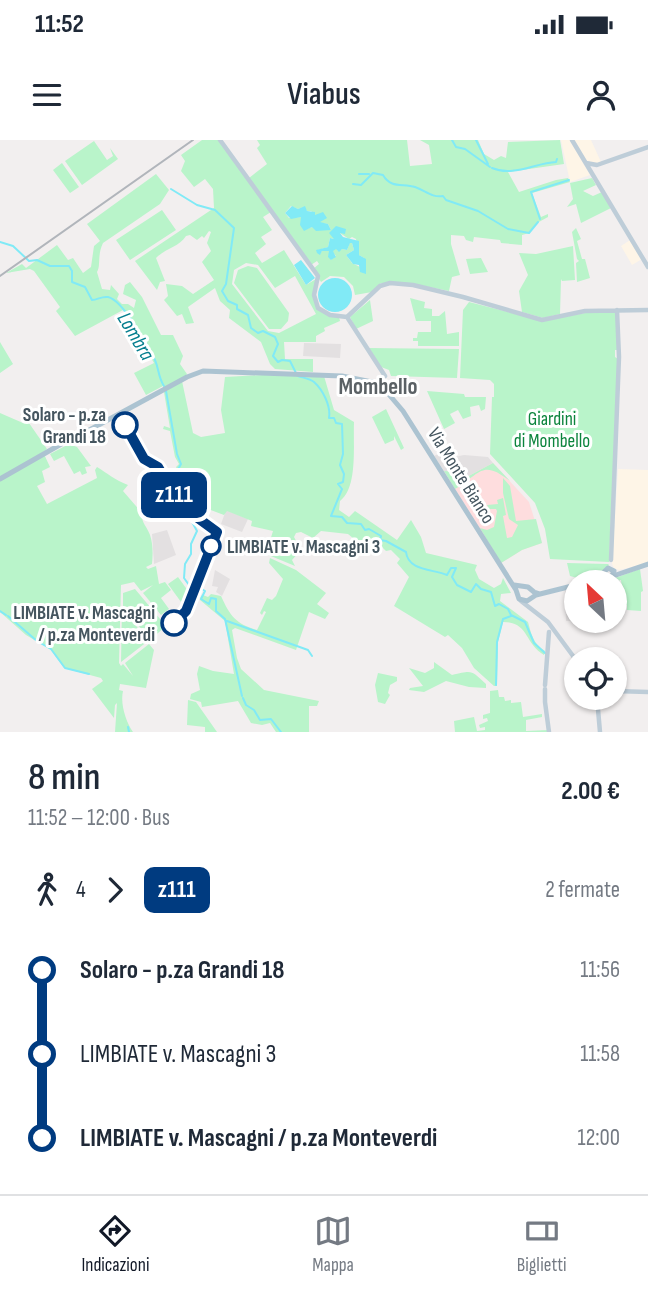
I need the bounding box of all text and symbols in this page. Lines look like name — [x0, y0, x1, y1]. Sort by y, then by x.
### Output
text: 11:52 — [35, 9, 84, 40]
text: Viabus — [287, 75, 361, 114]
icon: menu — [28, 76, 66, 114]
icon: person — [582, 76, 620, 114]
water label: Lombra — [112, 308, 160, 365]
district label: Mombello — [339, 373, 417, 401]
place label: Solaro - p.za Grandi 18 — [23, 404, 106, 449]
park label: Giardini di Mombello — [514, 408, 590, 453]
marker: Solaro - p.za Grandi 18 — [112, 412, 138, 438]
street label: Via Monte Bianco — [422, 423, 499, 528]
line badge: z111 — [125, 472, 223, 518]
text: z111 — [155, 480, 193, 509]
marker: LIMBIATE v. Mascagni 3 — [201, 536, 221, 556]
place label: LIMBIATE v. Mascagni 3 — [227, 536, 380, 559]
north arrow — [564, 570, 626, 634]
map controls — [564, 570, 627, 710]
place label: LIMBIATE v. Mascagni / p.za Monteverdi — [13, 602, 155, 647]
marker: LIMBIATE v. Mascagni / p.za Monteverdi — [161, 610, 187, 636]
button: locate — [564, 647, 627, 710]
text: 8 min — [28, 755, 100, 800]
text: 2.00 € — [561, 776, 620, 807]
text: 11:52 – 12:00 · Bus — [28, 804, 170, 832]
icon: walk — [28, 871, 66, 909]
icon: forward — [96, 871, 134, 909]
text: z111 — [158, 875, 196, 904]
text: 4 — [76, 876, 86, 904]
text: 2 fermate — [545, 876, 620, 904]
text: Solaro - p.za Grandi 18 — [80, 955, 285, 986]
text: 11:56 — [580, 956, 620, 984]
text: LIMBIATE v. Mascagni 3 — [80, 1039, 276, 1070]
text: 11:58 — [580, 1040, 620, 1068]
text: LIMBIATE v. Mascagni / p.za Monteverdi — [80, 1123, 437, 1154]
text: 12:00 — [577, 1124, 620, 1152]
tab: Indicazioni — [81, 1212, 149, 1277]
tab: Mappa — [312, 1212, 354, 1277]
tab: Biglietti — [517, 1212, 567, 1277]

